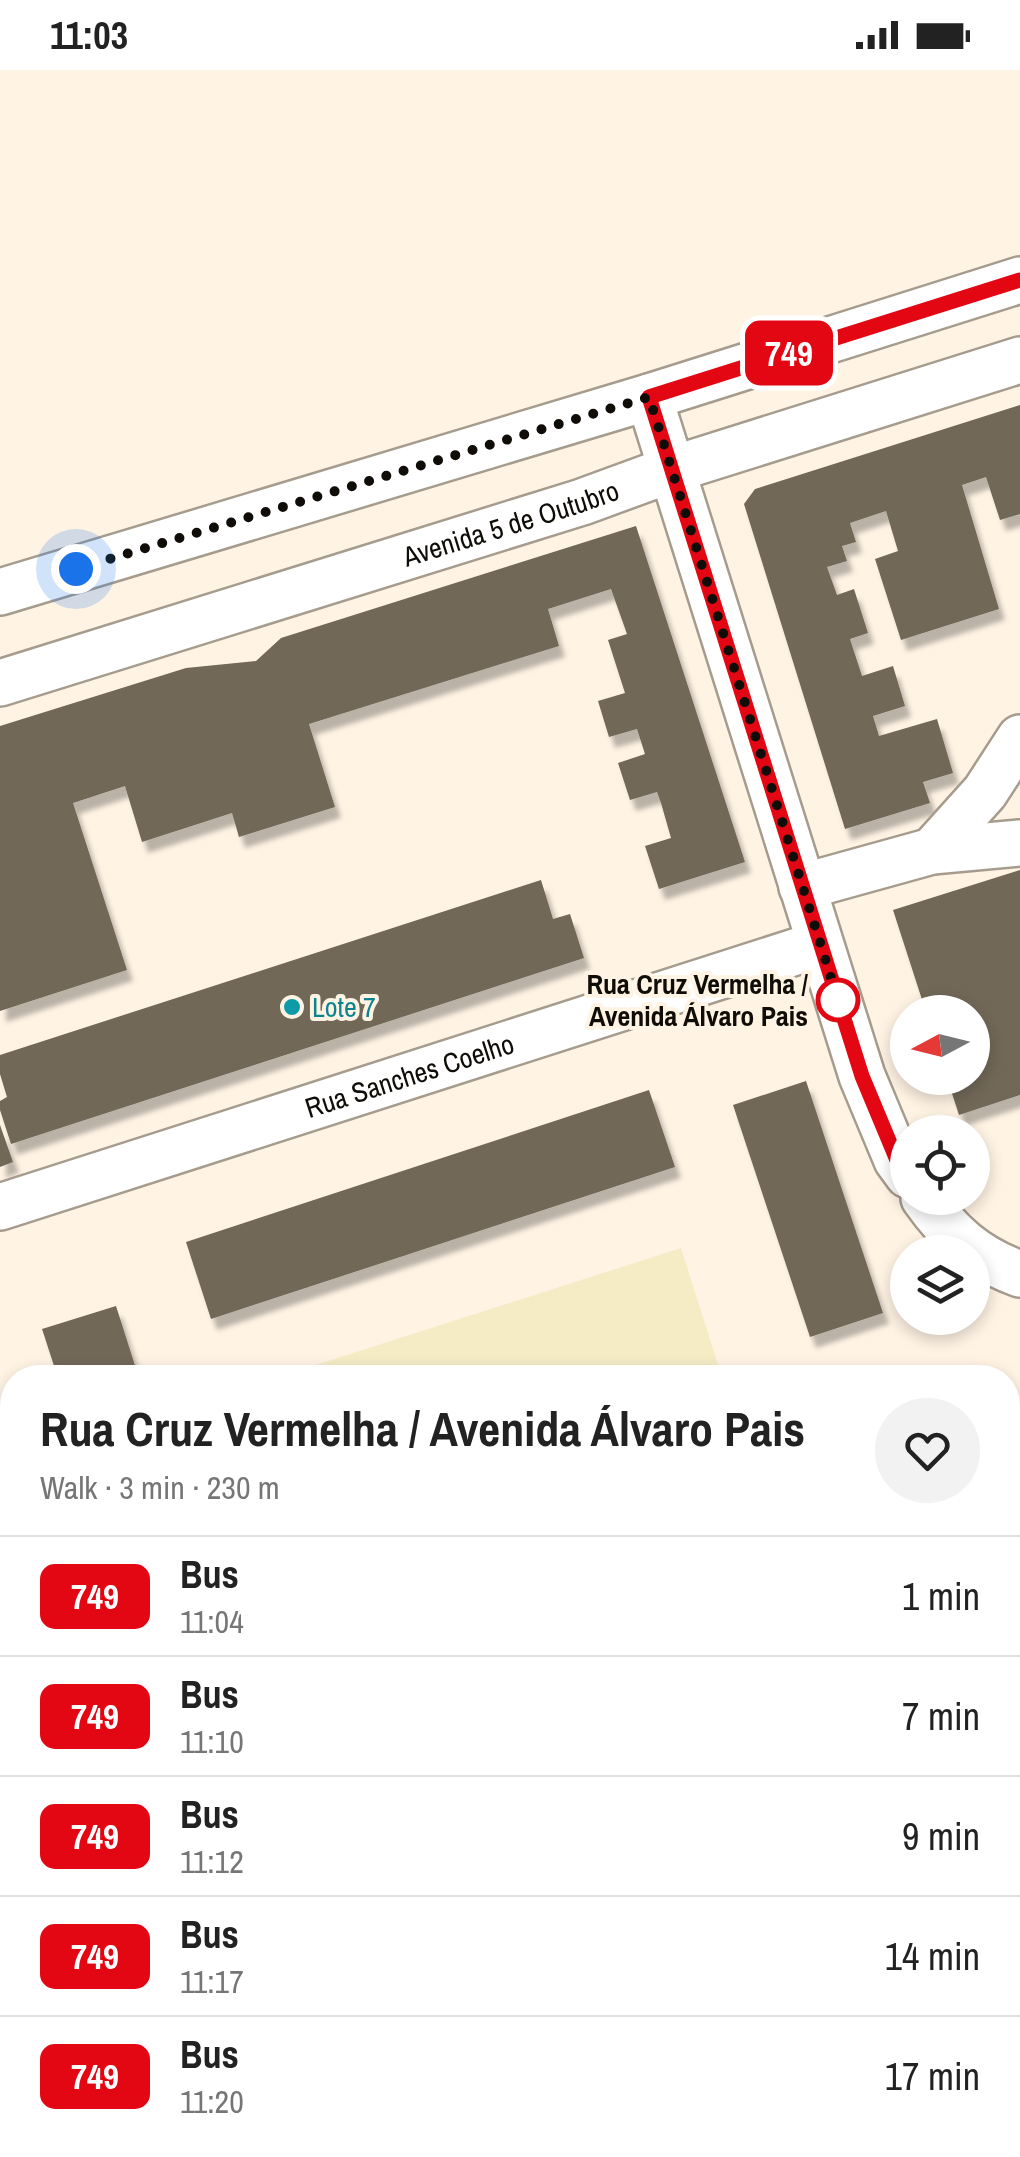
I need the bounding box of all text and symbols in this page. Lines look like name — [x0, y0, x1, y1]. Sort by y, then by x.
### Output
text: 11:03 — [50, 10, 128, 61]
line badge: 749 — [732, 320, 846, 386]
text: 749 — [765, 330, 813, 377]
street label: Avenida 5 de Outubro — [397, 471, 624, 576]
your location — [51, 544, 101, 594]
place label: Rua Cruz Vermelha / Avenida Álvaro Pais — [586, 965, 809, 1035]
marker: Rua Cruz Vermelha / Avenida Álvaro Pais — [817, 979, 859, 1021]
place label: Lote 7 — [312, 988, 376, 1026]
north arrow — [890, 995, 990, 1095]
map controls — [890, 995, 990, 1335]
marker: Lote 7 — [281, 996, 303, 1018]
street label: Rua Sanches Coelho — [300, 1024, 519, 1127]
button: locate — [890, 1115, 990, 1215]
button: layers — [890, 1235, 990, 1335]
text: Rua Cruz Vermelha / Avenida Álvaro Pais — [40, 1396, 805, 1461]
button: heart — [875, 1398, 980, 1503]
text: Walk · 3 min · 230 m — [40, 1466, 280, 1509]
text: Bus — [180, 1549, 239, 1600]
text: 1 min — [902, 1571, 980, 1622]
text: 749 — [71, 1573, 119, 1620]
text: 11:04 — [180, 1600, 244, 1643]
text: Bus — [180, 1669, 239, 1720]
text: 7 min — [902, 1691, 980, 1742]
text: 749 — [71, 1693, 119, 1740]
text: 11:10 — [180, 1720, 244, 1763]
text: Bus — [180, 1789, 239, 1840]
text: 9 min — [902, 1811, 980, 1862]
text: 749 — [71, 1813, 119, 1860]
text: 11:12 — [180, 1840, 244, 1883]
text: Bus — [180, 1909, 239, 1960]
text: 14 min — [885, 1931, 980, 1982]
text: 749 — [71, 1933, 119, 1980]
text: 11:17 — [180, 1960, 244, 2003]
text: Bus — [180, 2029, 239, 2080]
text: 17 min — [885, 2051, 980, 2102]
text: 749 — [71, 2053, 119, 2100]
text: 11:20 — [180, 2080, 244, 2123]

